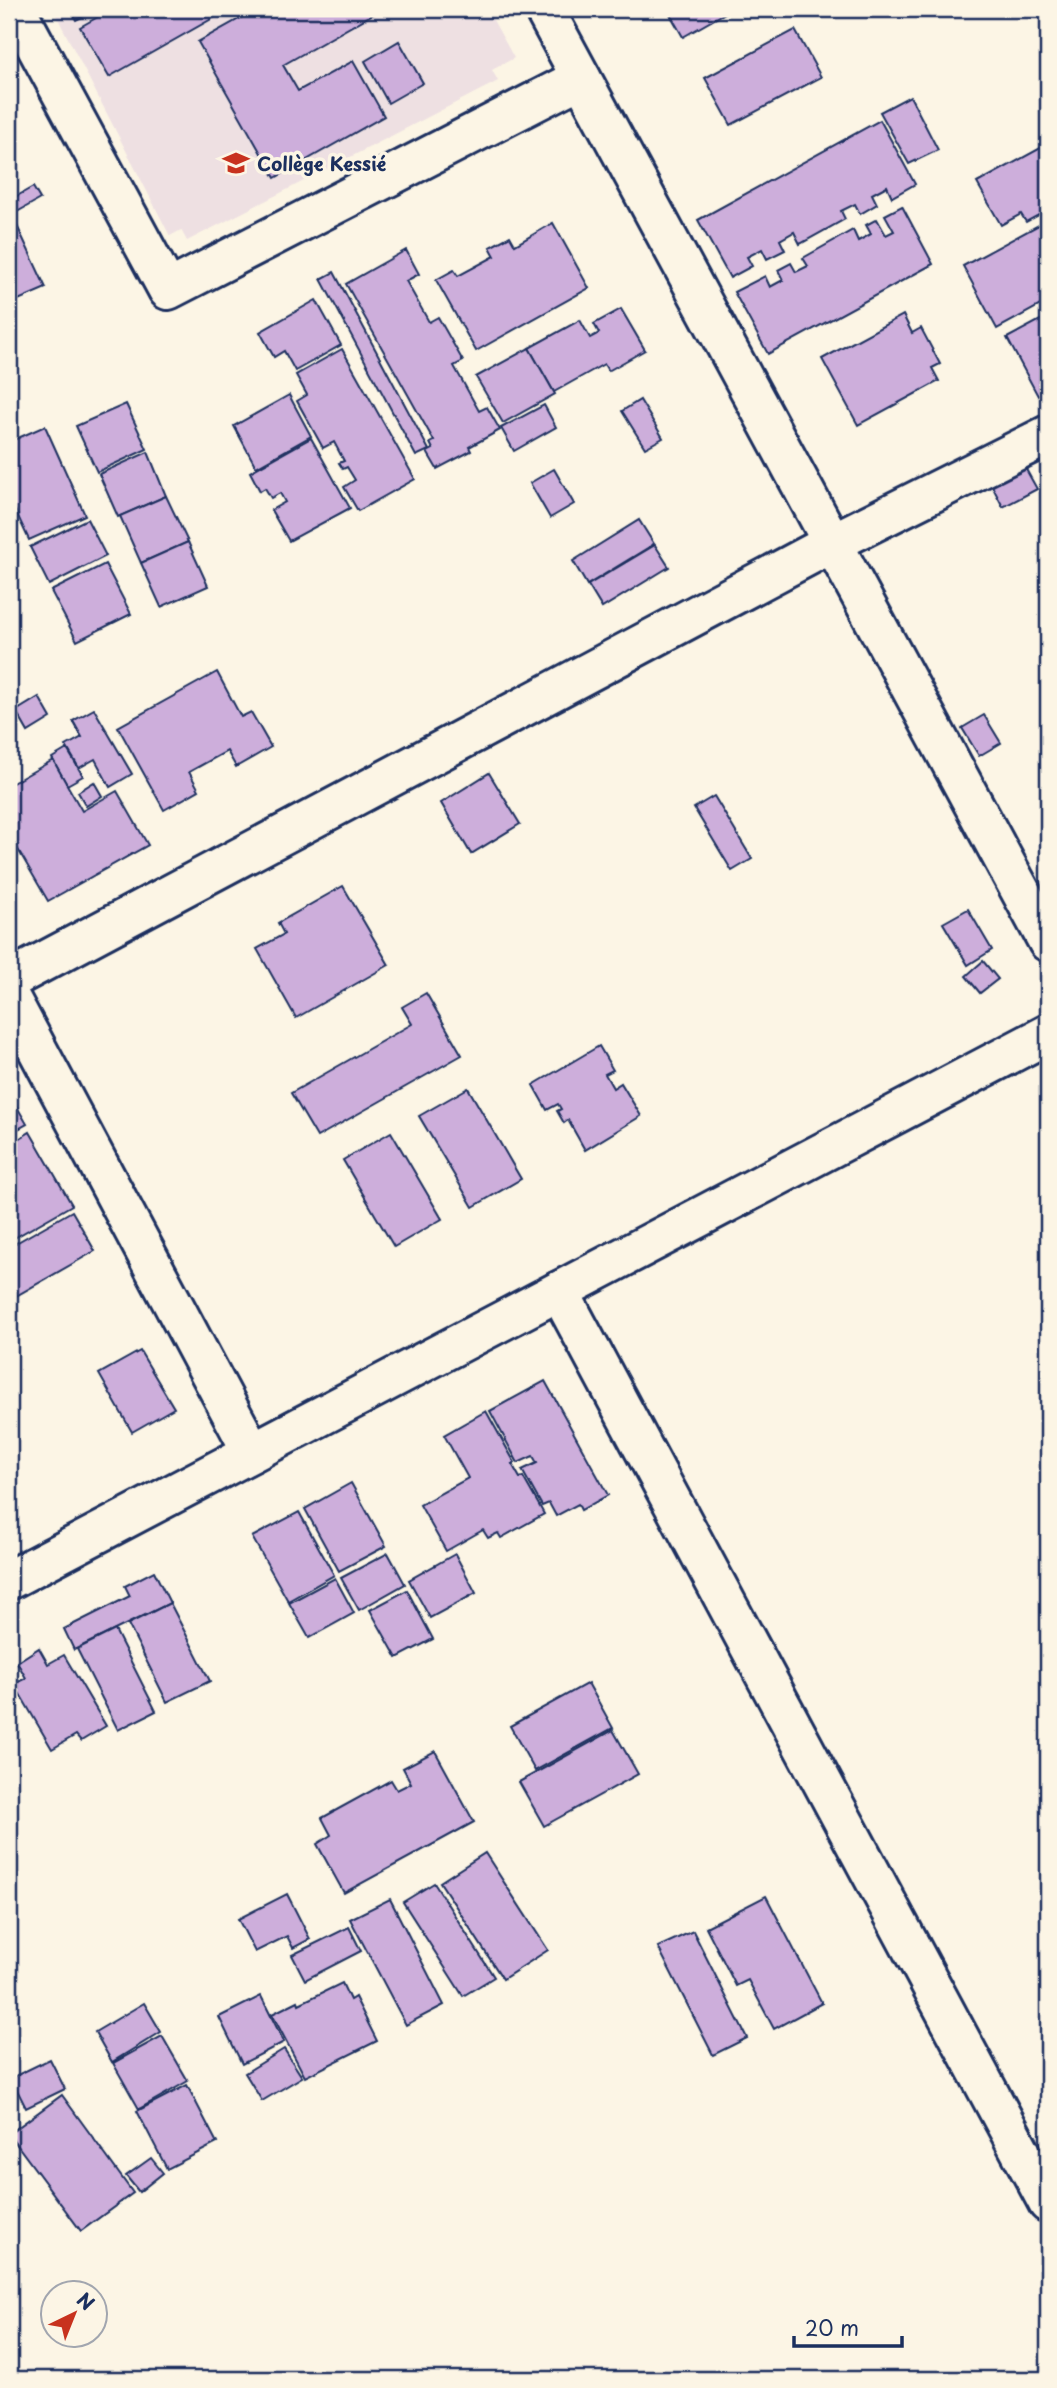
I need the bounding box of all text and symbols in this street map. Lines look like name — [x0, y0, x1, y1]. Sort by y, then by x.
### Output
school or university icon: Collège Kessié — [221, 148, 251, 178]
place label: Collège Kessié — [257, 149, 387, 177]
north arrow — [38, 2280, 108, 2350]
text: N — [71, 2285, 101, 2316]
scale bar — [794, 2304, 903, 2348]
text: 20 m — [805, 2311, 859, 2343]

